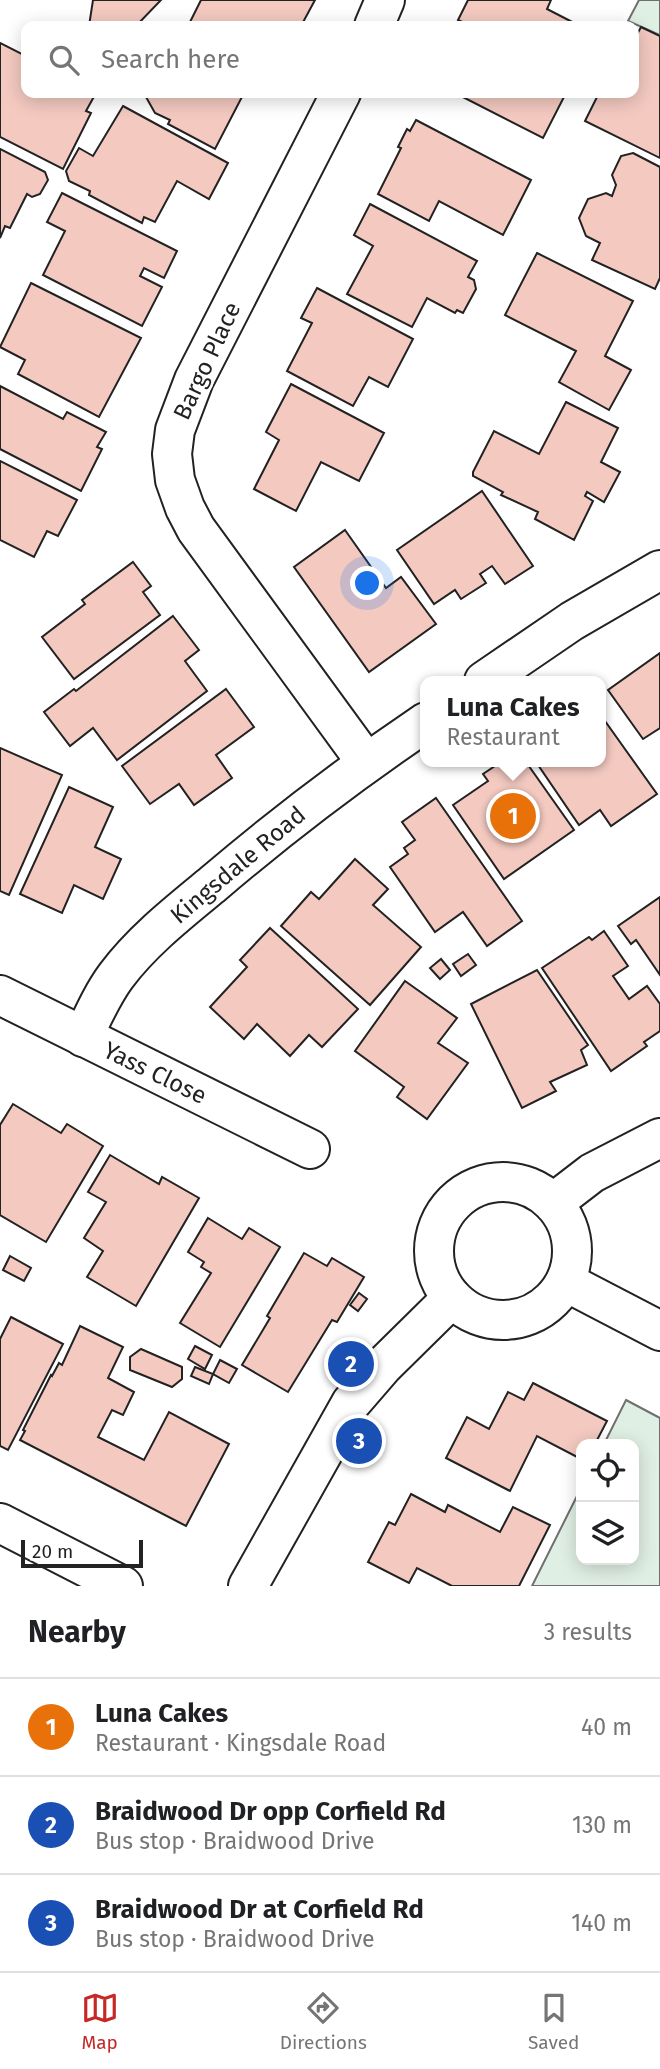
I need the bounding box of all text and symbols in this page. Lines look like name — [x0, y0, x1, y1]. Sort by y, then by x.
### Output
search box — [21, 21, 639, 98]
icon: search — [45, 41, 83, 79]
text: Search here — [101, 44, 240, 75]
street label: Bargo Place — [168, 298, 246, 424]
your location — [350, 566, 384, 600]
popup — [420, 676, 606, 767]
text: Luna Cakes — [446, 692, 580, 723]
text: Restaurant — [446, 723, 560, 751]
pin: 1 — [490, 790, 536, 842]
street label: Kingsdale Road — [165, 800, 311, 930]
street label: Yass Close — [99, 1036, 211, 1110]
pin: 2 — [328, 1338, 374, 1390]
pin: 3 — [336, 1415, 382, 1467]
map controls — [576, 1439, 639, 1565]
button: locate — [576, 1439, 639, 1502]
button: layers — [576, 1502, 639, 1565]
scale bar — [21, 1537, 144, 1569]
text: 20 m — [32, 1540, 73, 1563]
text: Nearby — [28, 1614, 126, 1650]
text: 3 results — [544, 1618, 632, 1646]
text: Luna Cakes — [95, 1698, 228, 1729]
text: 1 — [46, 1713, 56, 1741]
text: 40 m — [581, 1713, 632, 1741]
text: Restaurant · Kingsdale Road — [95, 1729, 386, 1757]
text: Braidwood Dr opp Corfield Rd — [95, 1796, 446, 1827]
text: 2 — [45, 1811, 57, 1839]
text: 130 m — [572, 1811, 632, 1839]
text: Bus stop · Braidwood Drive — [95, 1827, 375, 1855]
text: Braidwood Dr at Corfield Rd — [95, 1894, 424, 1925]
text: 3 — [45, 1909, 57, 1937]
text: 140 m — [571, 1909, 632, 1937]
text: Bus stop · Braidwood Drive — [95, 1925, 375, 1953]
tab: Map — [81, 1989, 119, 2054]
tab: Directions — [280, 1989, 367, 2054]
tab: Saved — [528, 1989, 579, 2054]

